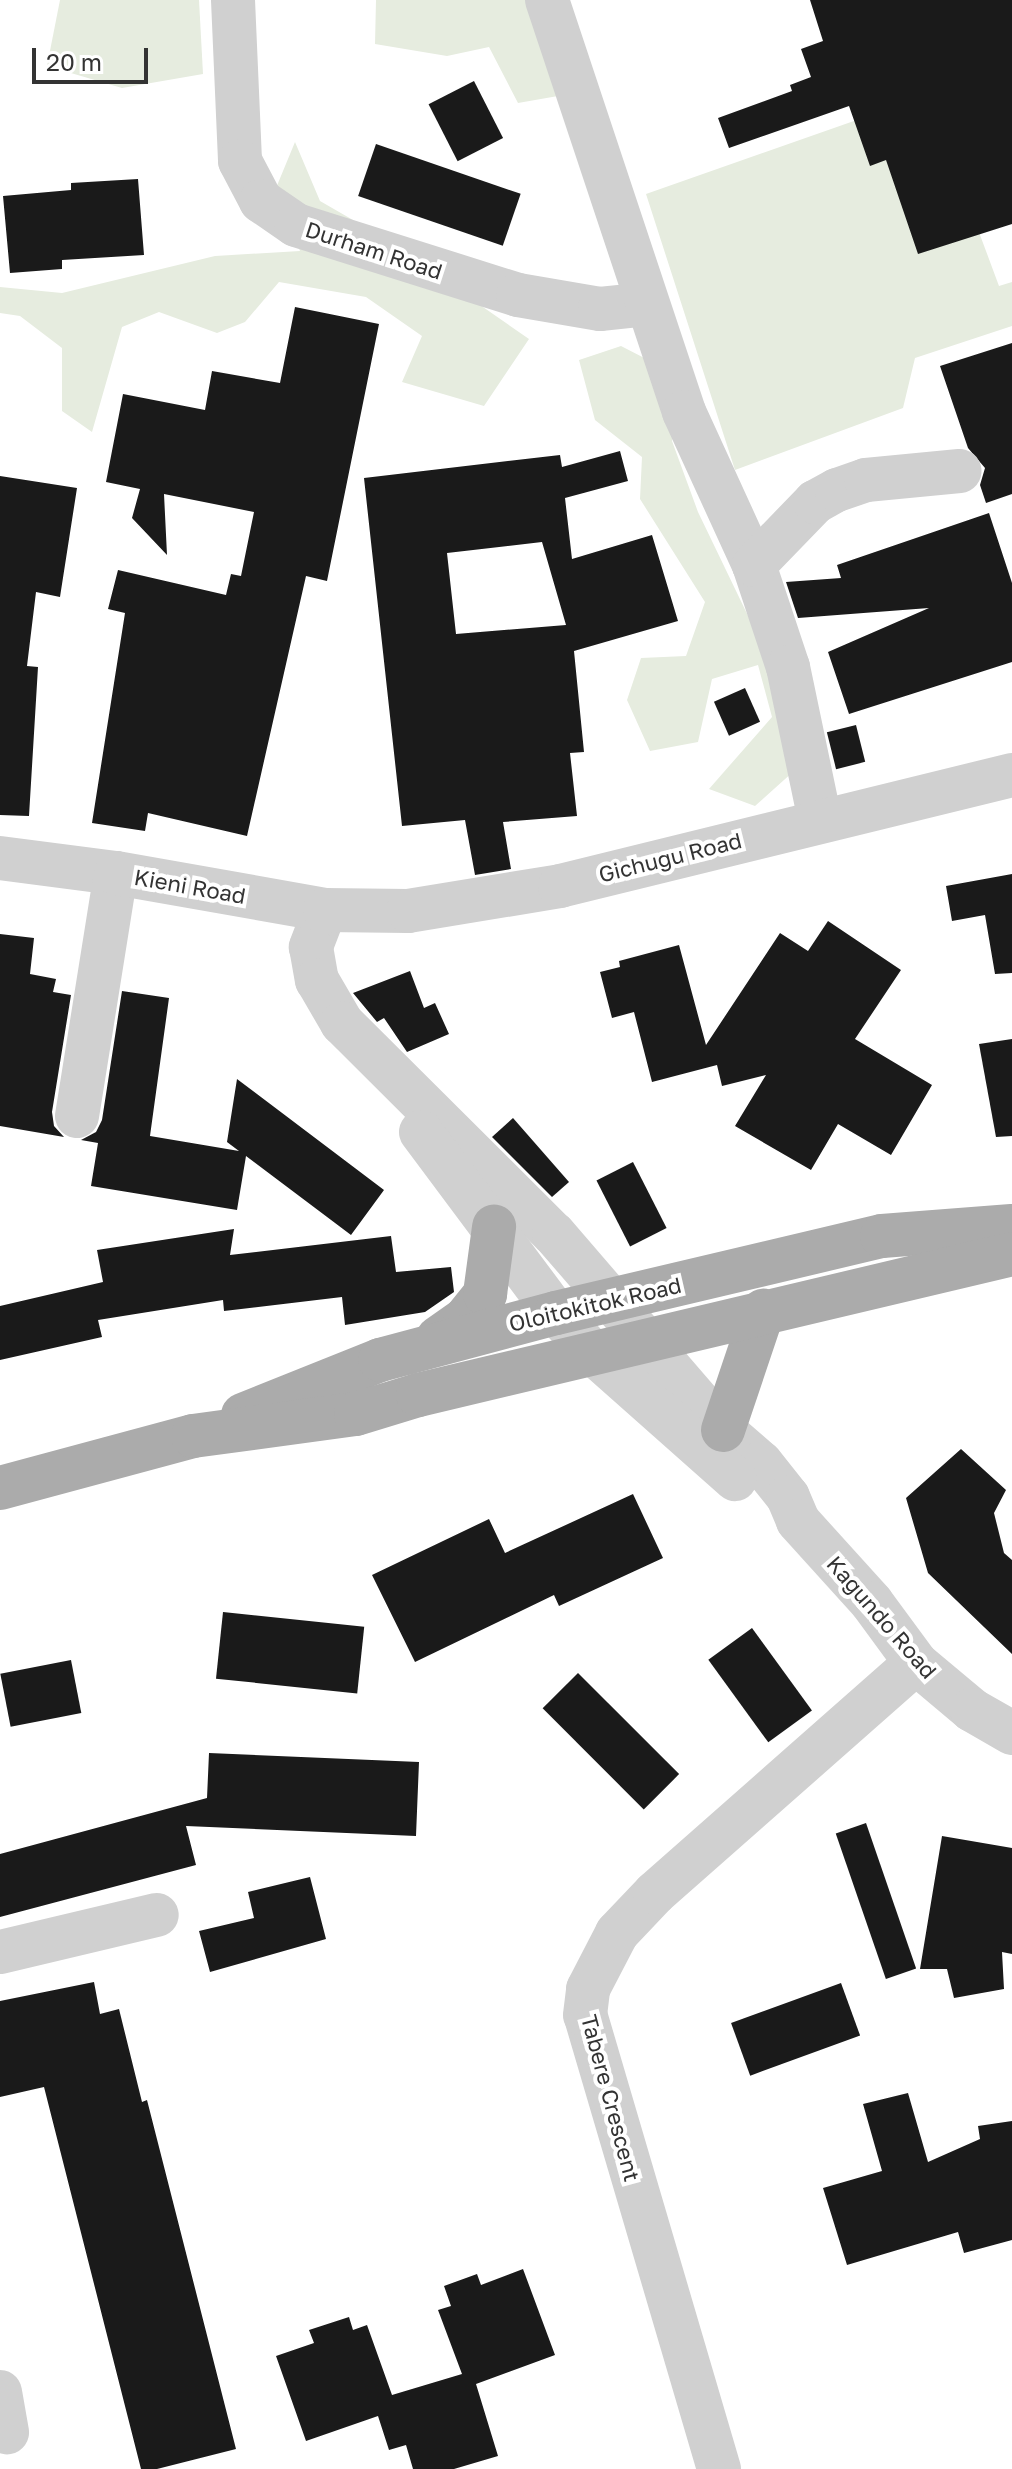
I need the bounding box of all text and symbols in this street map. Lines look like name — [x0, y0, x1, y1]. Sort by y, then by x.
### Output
scale bar — [36, 32, 152, 82]
text: 20 m — [46, 47, 102, 76]
street label: Durham Road — [302, 215, 446, 285]
street label: Gichugu Road — [596, 826, 744, 888]
street label: Kieni Road — [132, 863, 248, 909]
street label: Oloitokitok Road — [506, 1271, 684, 1337]
street label: Kagundo Road — [822, 1550, 942, 1684]
street label: Tabere Crescent — [576, 2012, 646, 2184]

